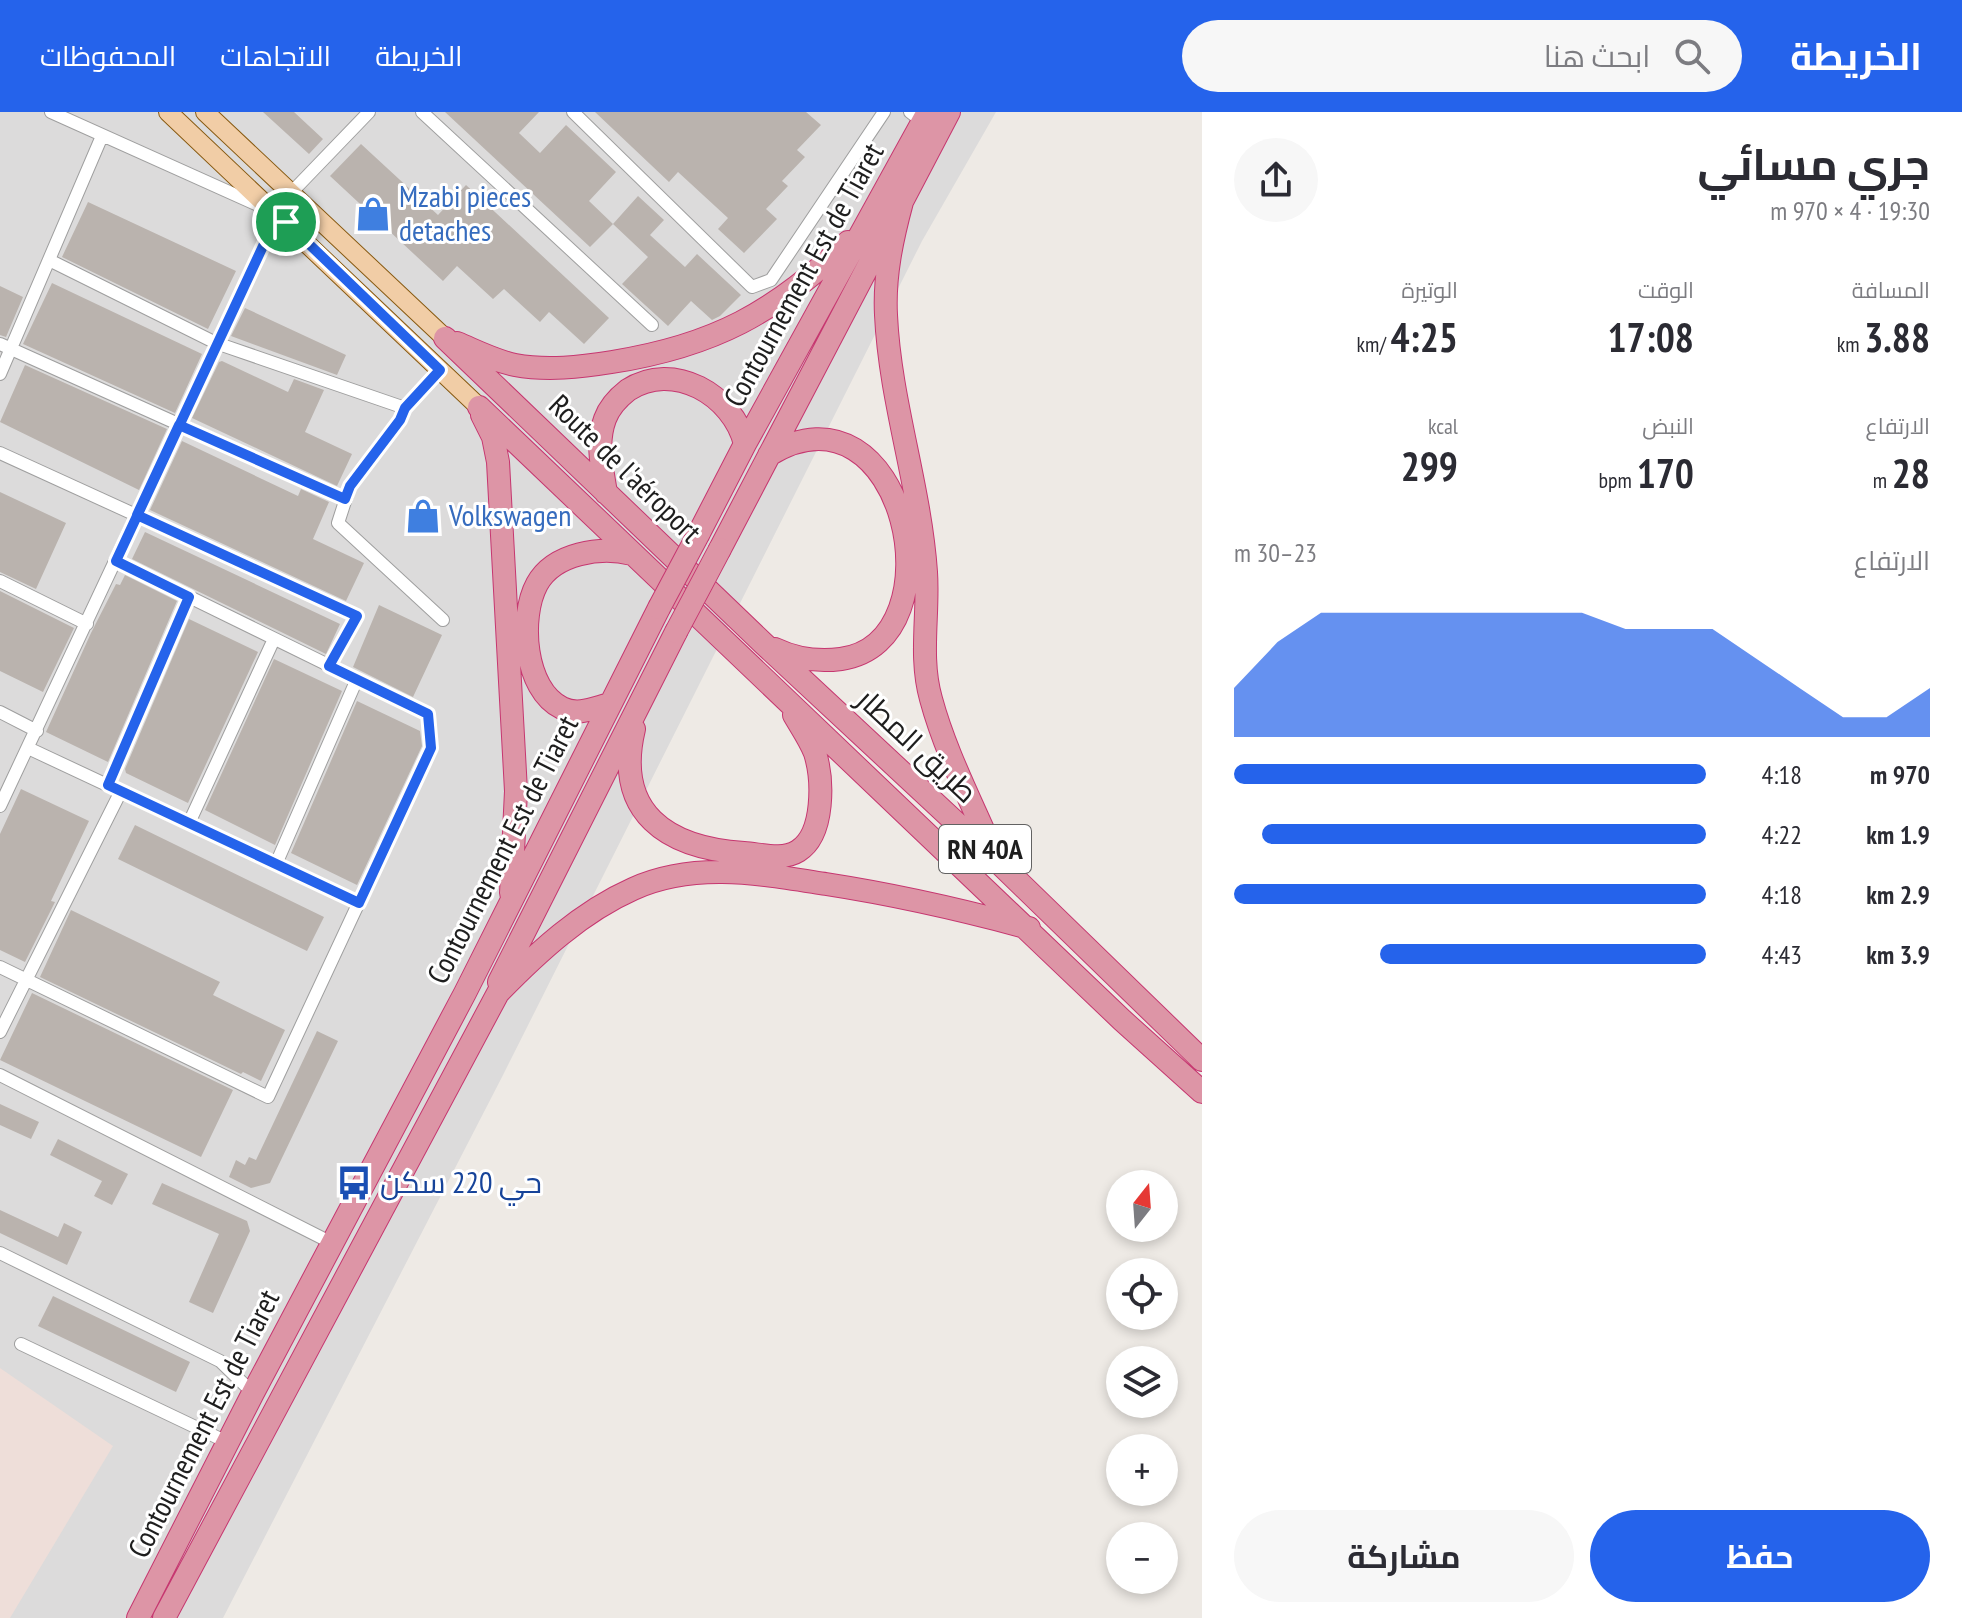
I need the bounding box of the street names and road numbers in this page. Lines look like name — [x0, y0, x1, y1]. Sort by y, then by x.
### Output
street label: Contournement Est de Tiaret — [714, 135, 892, 413]
street label: Route de l'aéroport — [542, 385, 711, 551]
street label: طريق المطار — [848, 678, 986, 811]
street label: Contournement Est de Tiaret — [417, 708, 587, 990]
road number: RN 40A — [939, 825, 1031, 873]
street label: Contournement Est de Tiaret — [118, 1282, 288, 1564]

